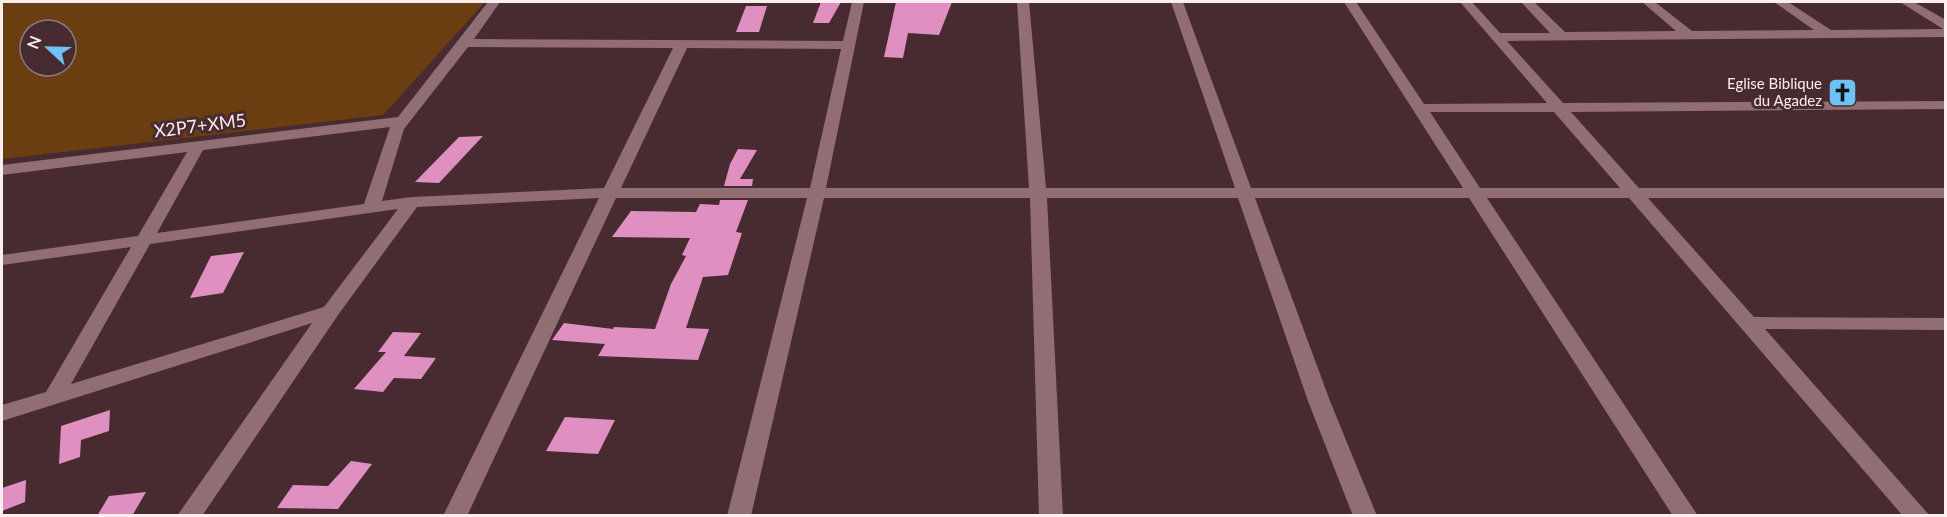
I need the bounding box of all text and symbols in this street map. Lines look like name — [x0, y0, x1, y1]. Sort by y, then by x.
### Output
north arrow — [18, 18, 78, 78]
text: N — [23, 33, 45, 51]
place label: Eglise Biblique du Agadez — [1727, 74, 1822, 109]
church icon: Eglise Biblique du Agadez — [1827, 77, 1859, 109]
street label: X2P7+XM5 — [153, 108, 247, 142]

